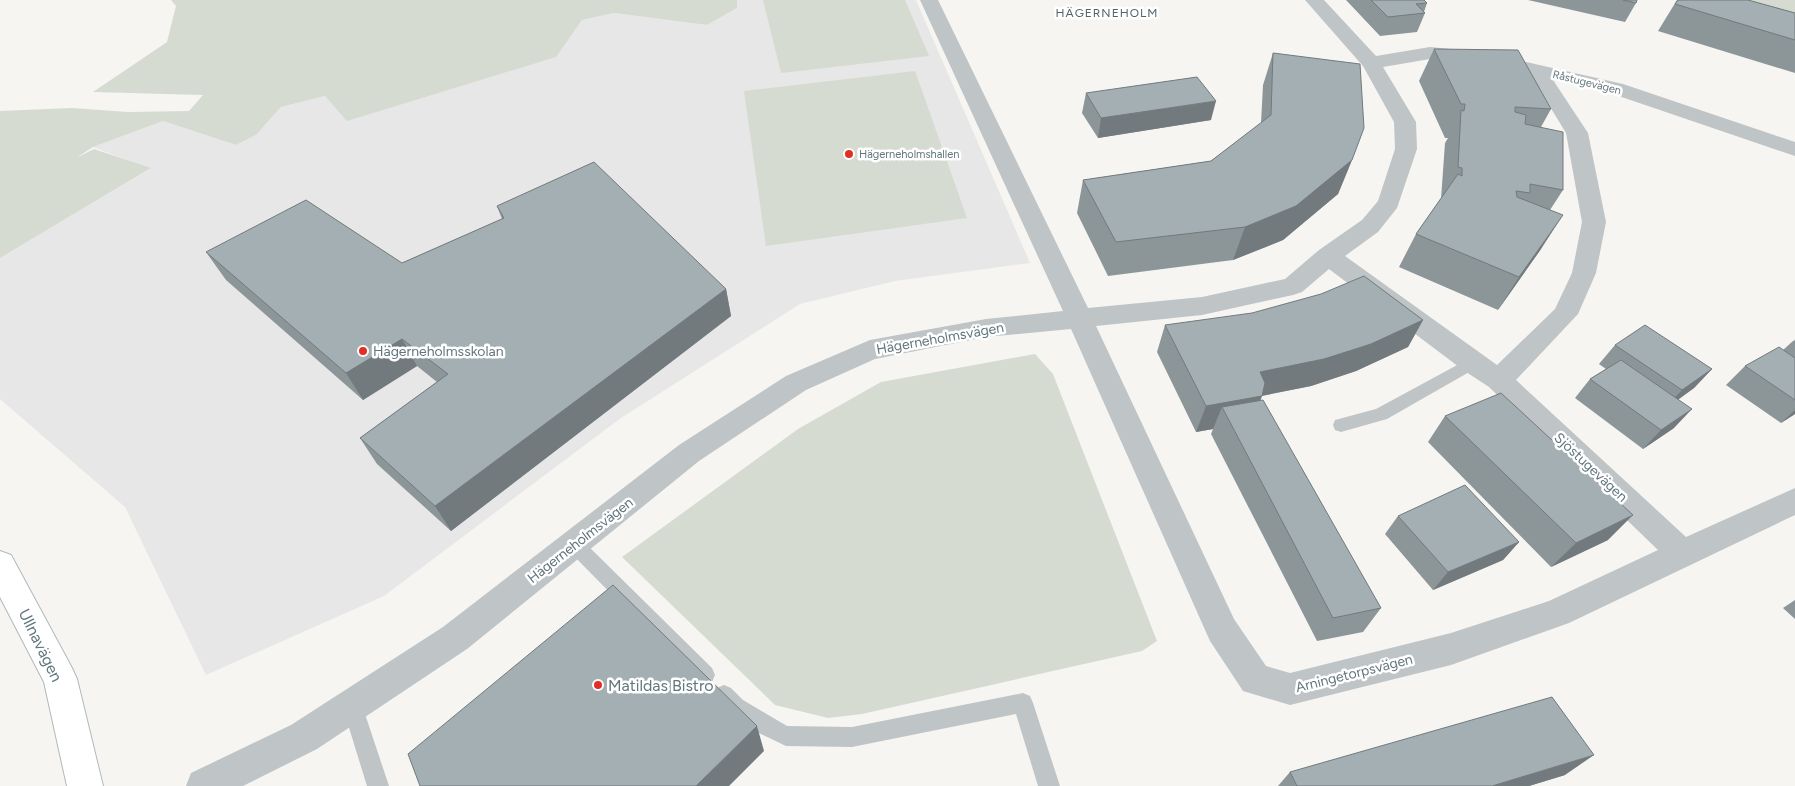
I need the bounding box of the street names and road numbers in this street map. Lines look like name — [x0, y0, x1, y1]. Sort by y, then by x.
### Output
street label: Råstugevägen — [1551, 68, 1622, 97]
street label: Hägerneholmsvägen — [875, 319, 1005, 358]
street label: Sjöstugevägen — [1551, 429, 1631, 506]
street label: Hägerneholmsvägen — [524, 494, 637, 587]
street label: Ullnavägen — [15, 606, 66, 685]
street label: Arningetorpsvägen — [1294, 651, 1415, 696]

